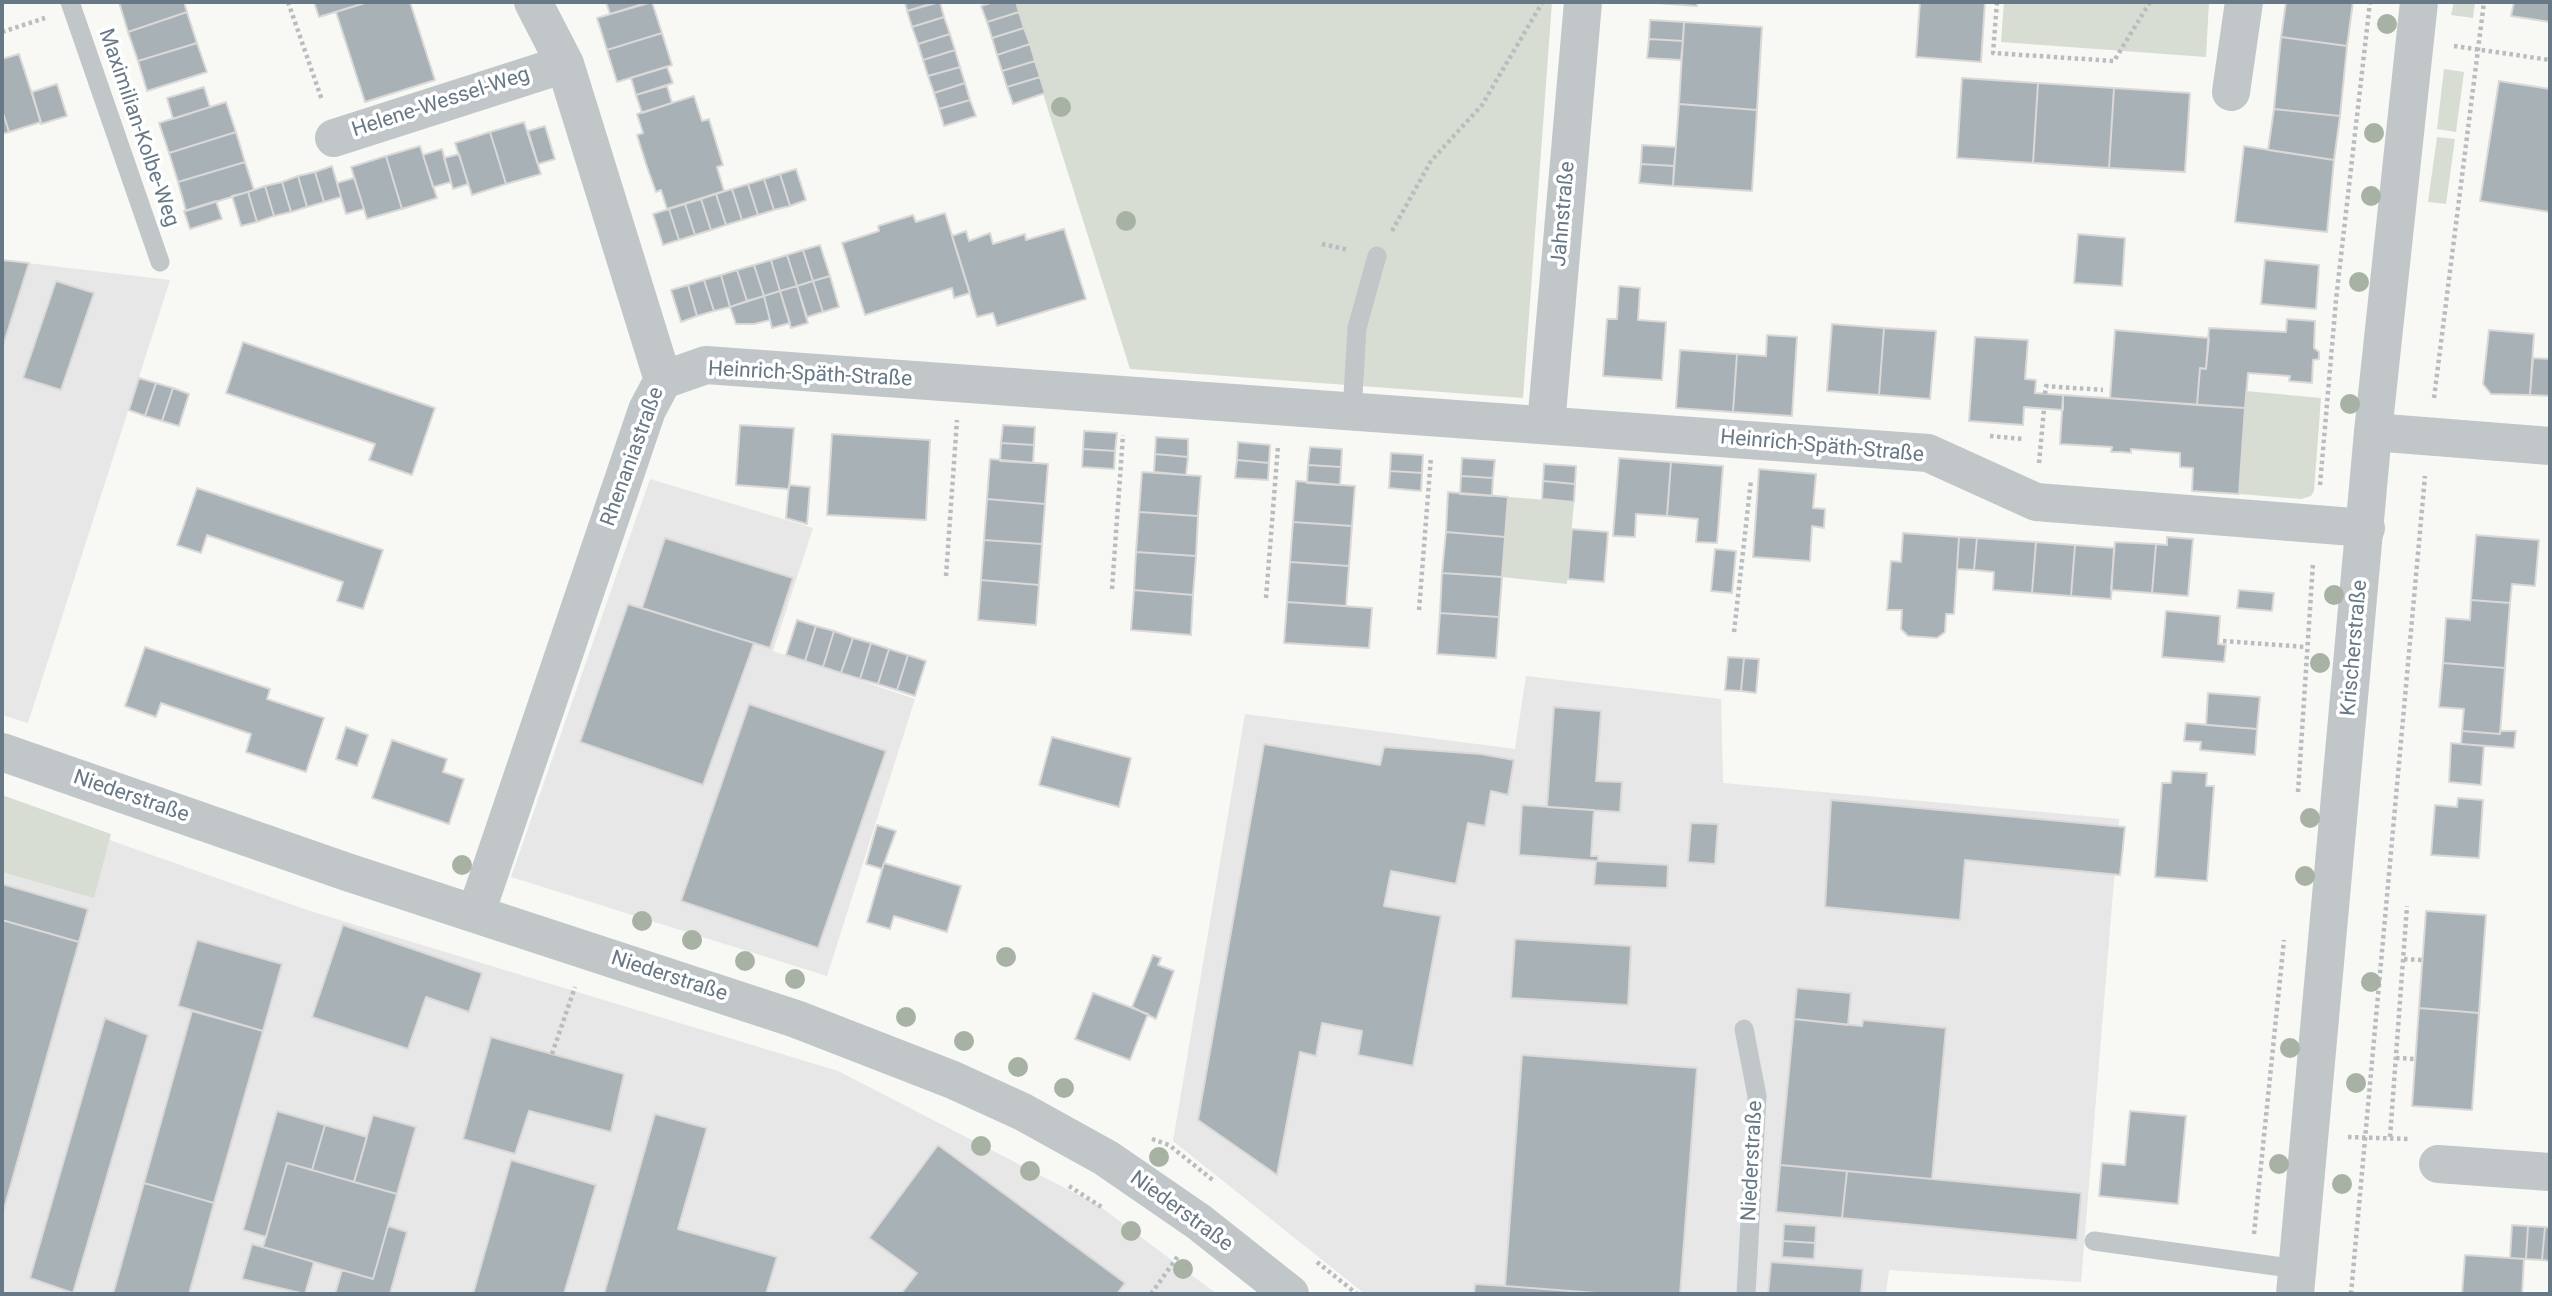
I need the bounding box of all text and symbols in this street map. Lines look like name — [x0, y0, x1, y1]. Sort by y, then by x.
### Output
street label: Maximilian-Kolbe-Weg — [92, 26, 184, 230]
street label: Helene-Wessel-Weg — [349, 62, 533, 144]
street label: Jahnstraße — [1547, 160, 1581, 268]
street label: Heinrich-Späth-Straße — [707, 357, 913, 393]
street label: Rhenaniastraße — [596, 384, 670, 530]
street label: Heinrich-Späth-Straße — [1719, 426, 1925, 468]
street label: Krischerstraße — [2336, 579, 2374, 717]
street label: Niederstraße — [70, 765, 192, 829]
street label: Niederstraße — [608, 946, 730, 1008]
street label: Niederstraße — [1737, 1100, 1769, 1222]
street label: Niederstraße — [1125, 1166, 1237, 1258]

